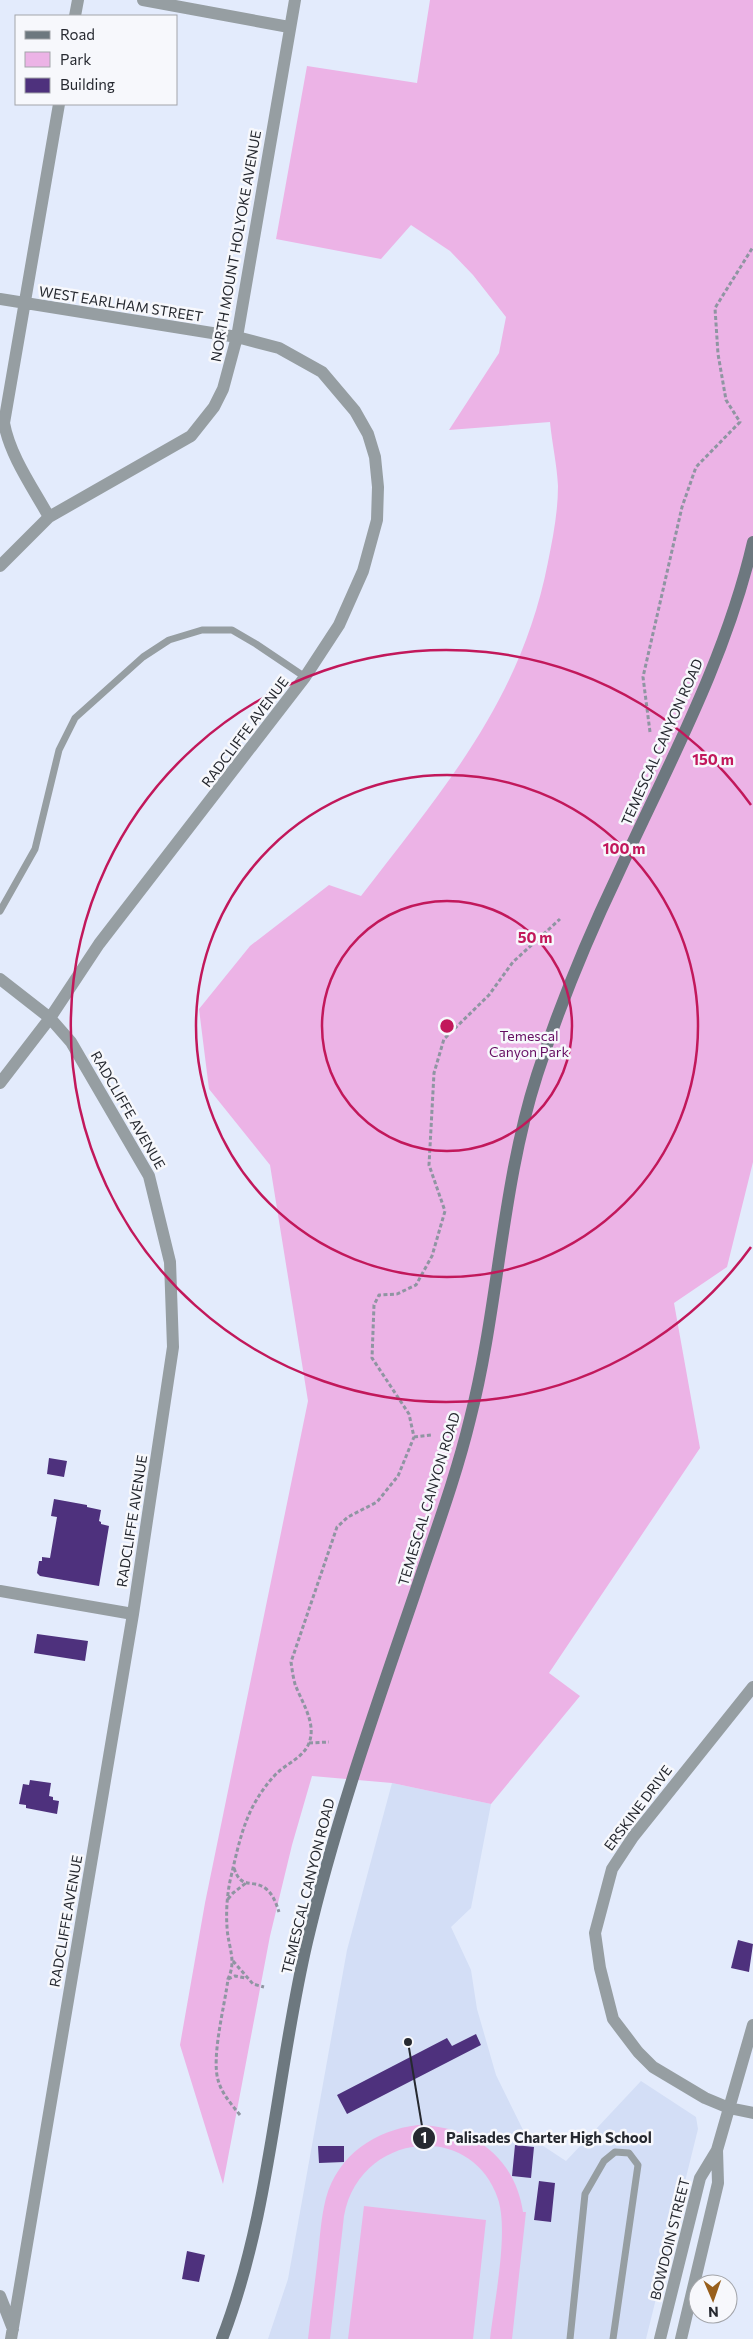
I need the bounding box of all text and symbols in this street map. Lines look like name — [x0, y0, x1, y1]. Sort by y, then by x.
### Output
legend — [15, 15, 178, 105]
text: Road — [60, 25, 95, 43]
text: Park — [60, 50, 91, 68]
text: Building — [60, 75, 115, 93]
street label: NORTH MOUNT HOLYOKE AVENUE — [207, 129, 264, 363]
street label: WEST EARLHAM STREET — [38, 282, 204, 325]
street label: TEMESCAL CANYON ROAD — [617, 656, 706, 828]
street label: RADCLIFFE AVENUE — [198, 673, 292, 790]
text: 150 m — [692, 750, 734, 768]
text: 100 m — [603, 839, 645, 857]
text: 50 m — [518, 928, 552, 946]
centre of rings — [438, 1017, 456, 1035]
park label: Temescal Canyon Park — [489, 1027, 569, 1060]
street label: RADCLIFFE AVENUE — [88, 1048, 169, 1172]
street label: TEMESCAL CANYON ROAD — [394, 1410, 463, 1588]
street label: RADCLIFFE AVENUE — [113, 1454, 150, 1588]
street label: ERSKINE DRIVE — [600, 1762, 675, 1854]
street label: TEMESCAL CANYON ROAD — [277, 1796, 338, 1975]
street label: RADCLIFFE AVENUE — [46, 1854, 85, 1988]
callout: Palisades Charter High School — [411, 2123, 662, 2153]
text: 1 — [421, 2128, 427, 2146]
text: Palisades Charter High School — [446, 2128, 652, 2146]
street label: BOWDOIN STREET — [646, 2176, 693, 2302]
north arrow — [688, 2274, 738, 2324]
text: N — [708, 2304, 719, 2321]

